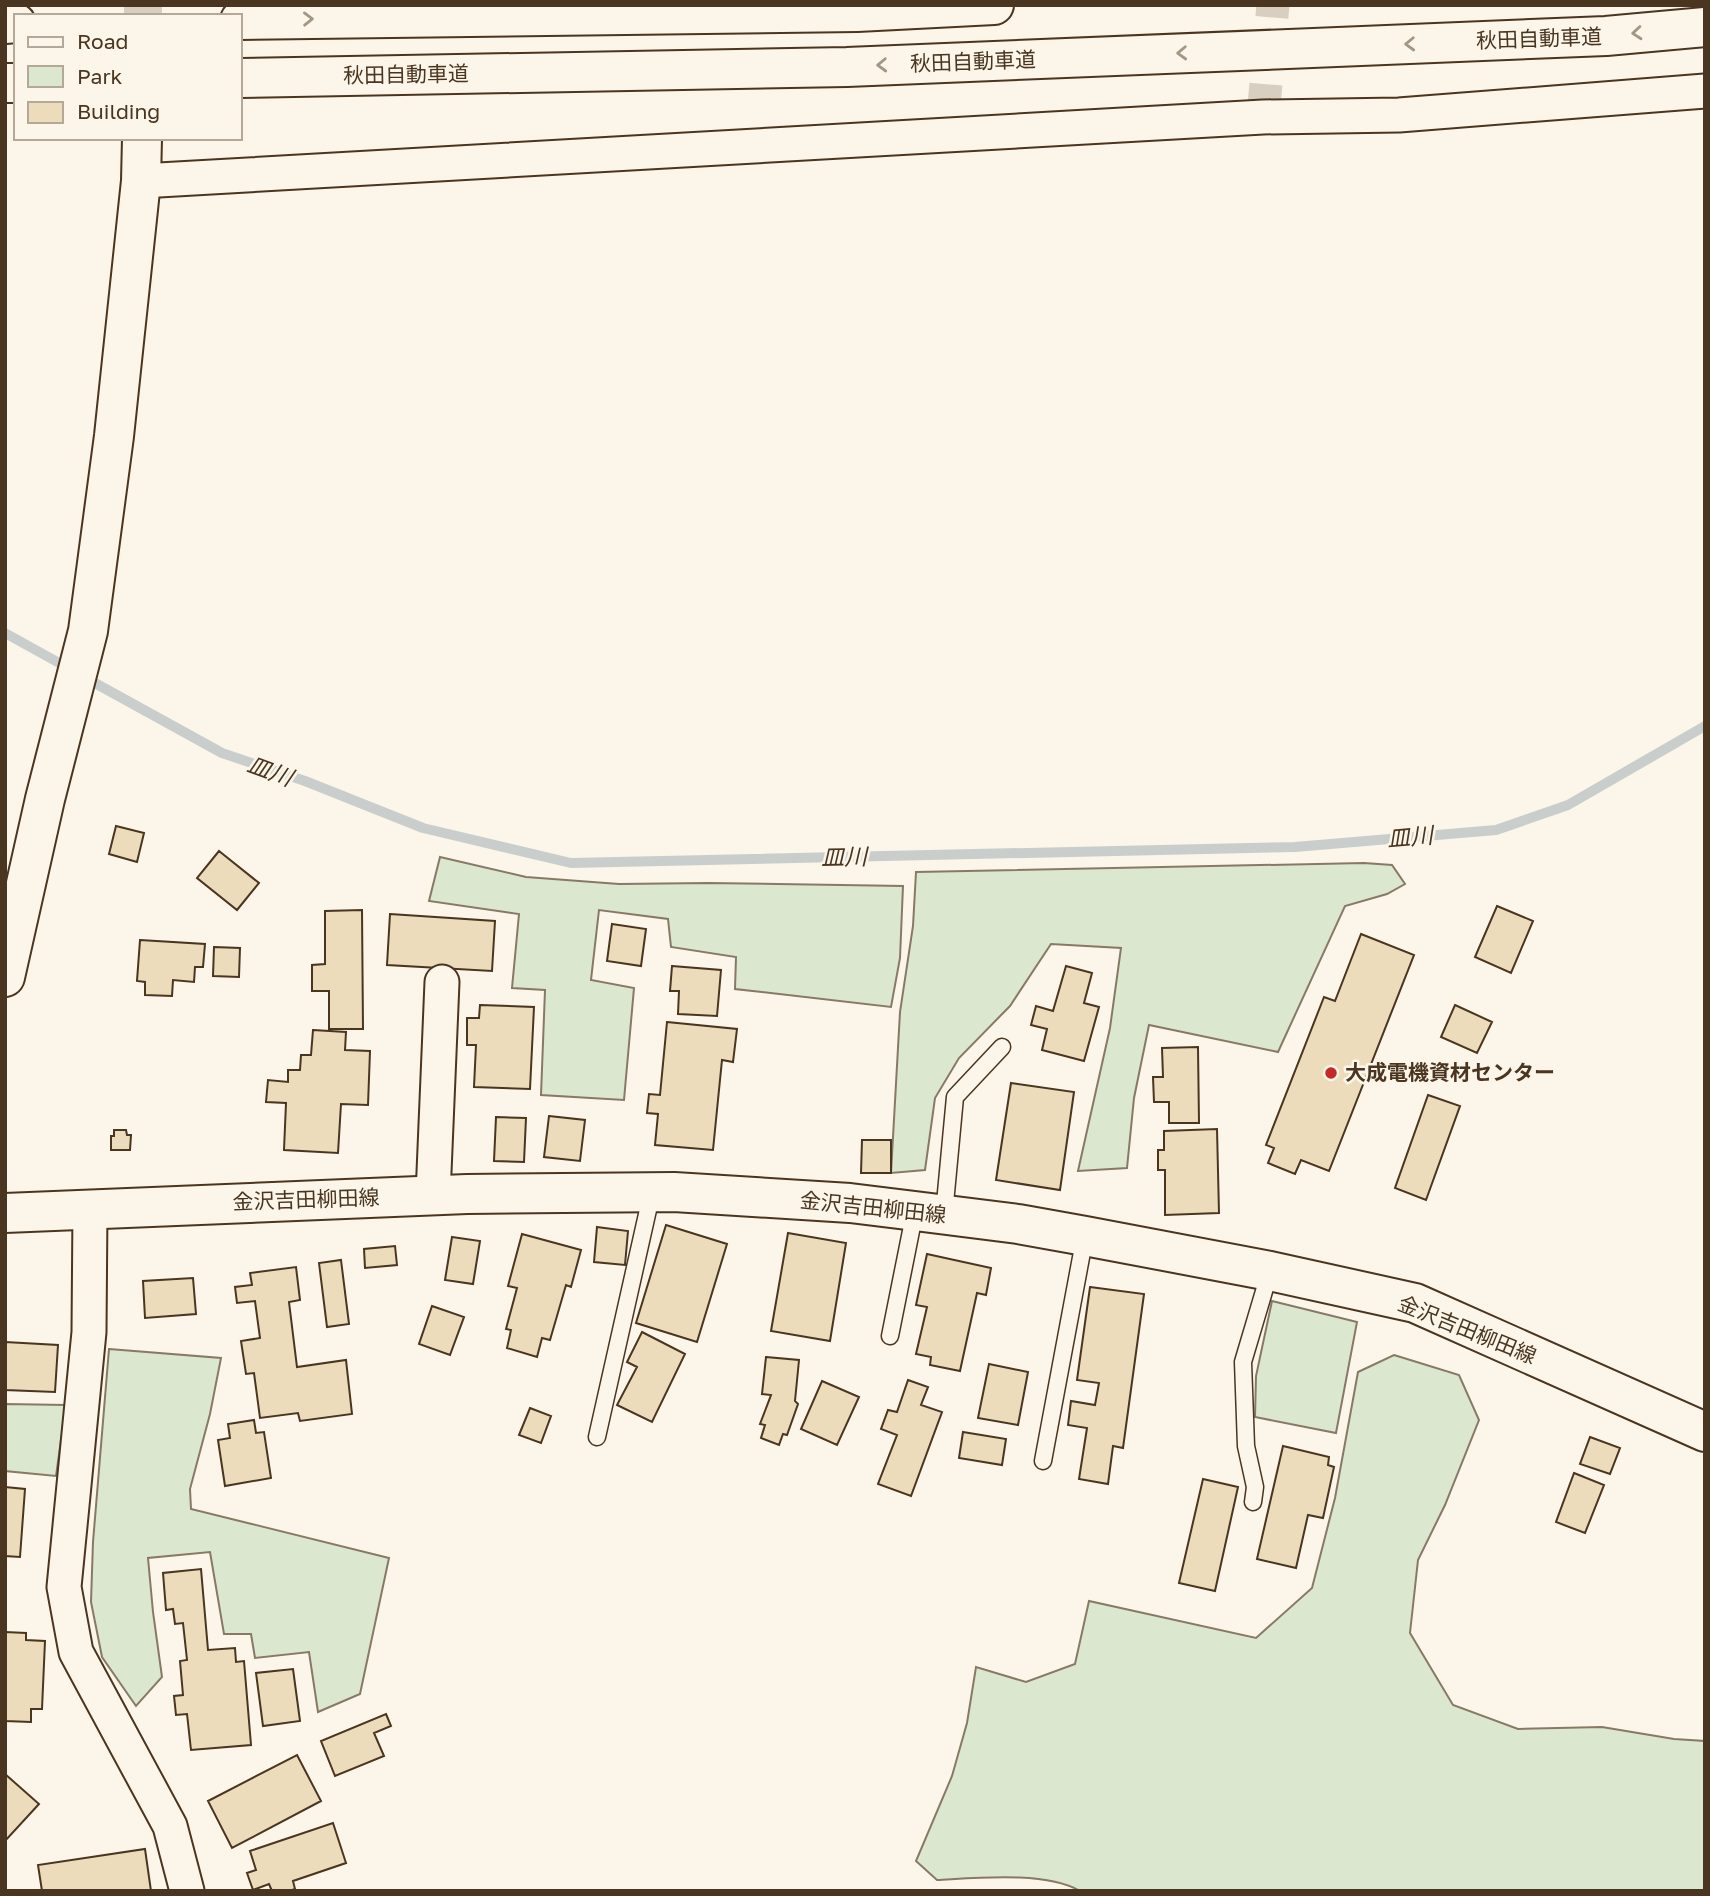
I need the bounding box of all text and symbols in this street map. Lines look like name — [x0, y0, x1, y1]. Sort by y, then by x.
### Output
one-way arrow — [303, 12, 314, 27]
legend — [14, 14, 242, 140]
street label: 秋田自動車道 — [1476, 23, 1602, 53]
one-way arrow — [1631, 26, 1643, 41]
text: Road — [77, 28, 128, 54]
one-way arrow — [1404, 37, 1415, 52]
street label: 秋田自動車道 — [910, 46, 1036, 76]
one-way arrow — [1177, 46, 1188, 61]
one-way arrow — [876, 58, 887, 73]
street label: 秋田自動車道 — [343, 60, 469, 88]
text: Park — [77, 63, 123, 89]
text: Building — [77, 98, 160, 124]
water label: 皿川 — [244, 749, 300, 792]
water label: 皿川 — [1386, 820, 1437, 852]
water label: 皿川 — [821, 842, 870, 870]
place label: 大成電機資材センター — [1345, 1059, 1555, 1085]
marker: 大成電機資材センター — [1323, 1065, 1339, 1081]
street label: 金沢吉田柳田線 — [232, 1183, 380, 1215]
street label: 金沢吉田柳田線 — [799, 1186, 948, 1228]
street label: 金沢吉田柳田線 — [1394, 1289, 1540, 1369]

